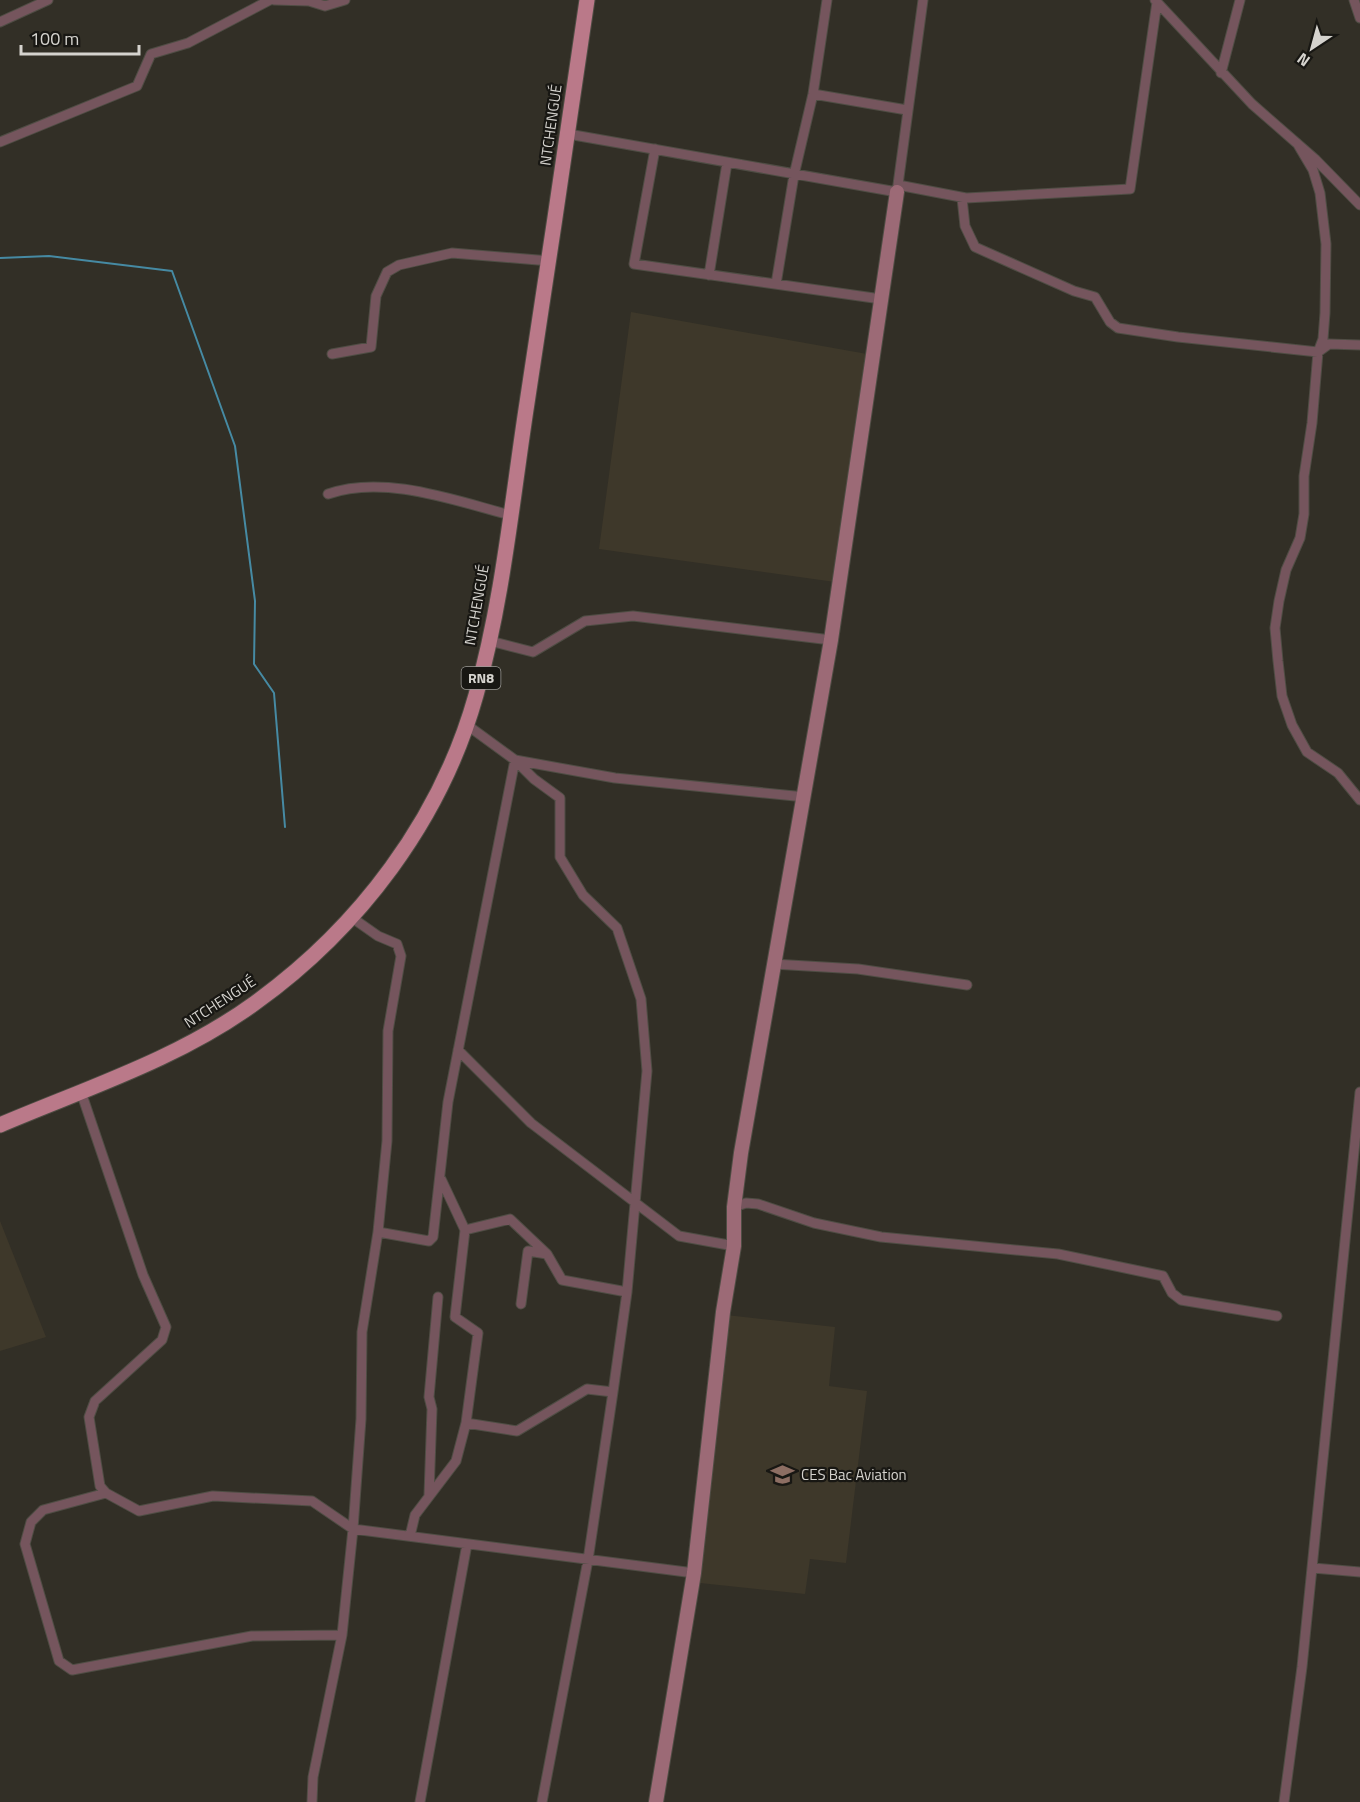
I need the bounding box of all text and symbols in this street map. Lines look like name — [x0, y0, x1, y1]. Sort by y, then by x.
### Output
scale bar — [21, 18, 140, 56]
north arrow — [1282, 18, 1342, 78]
text: 100 m — [30, 25, 79, 52]
text: N — [1292, 47, 1315, 73]
street label: NTCHENGUÉ — [533, 83, 568, 167]
street label: NTCHENGUÉ — [458, 563, 495, 647]
road number: RN8 — [462, 667, 500, 689]
street label: NTCHENGUÉ — [179, 970, 260, 1033]
school or university icon: CES Bac Aviation — [770, 1462, 796, 1488]
place label: CES Bac Aviation — [801, 1463, 907, 1486]

